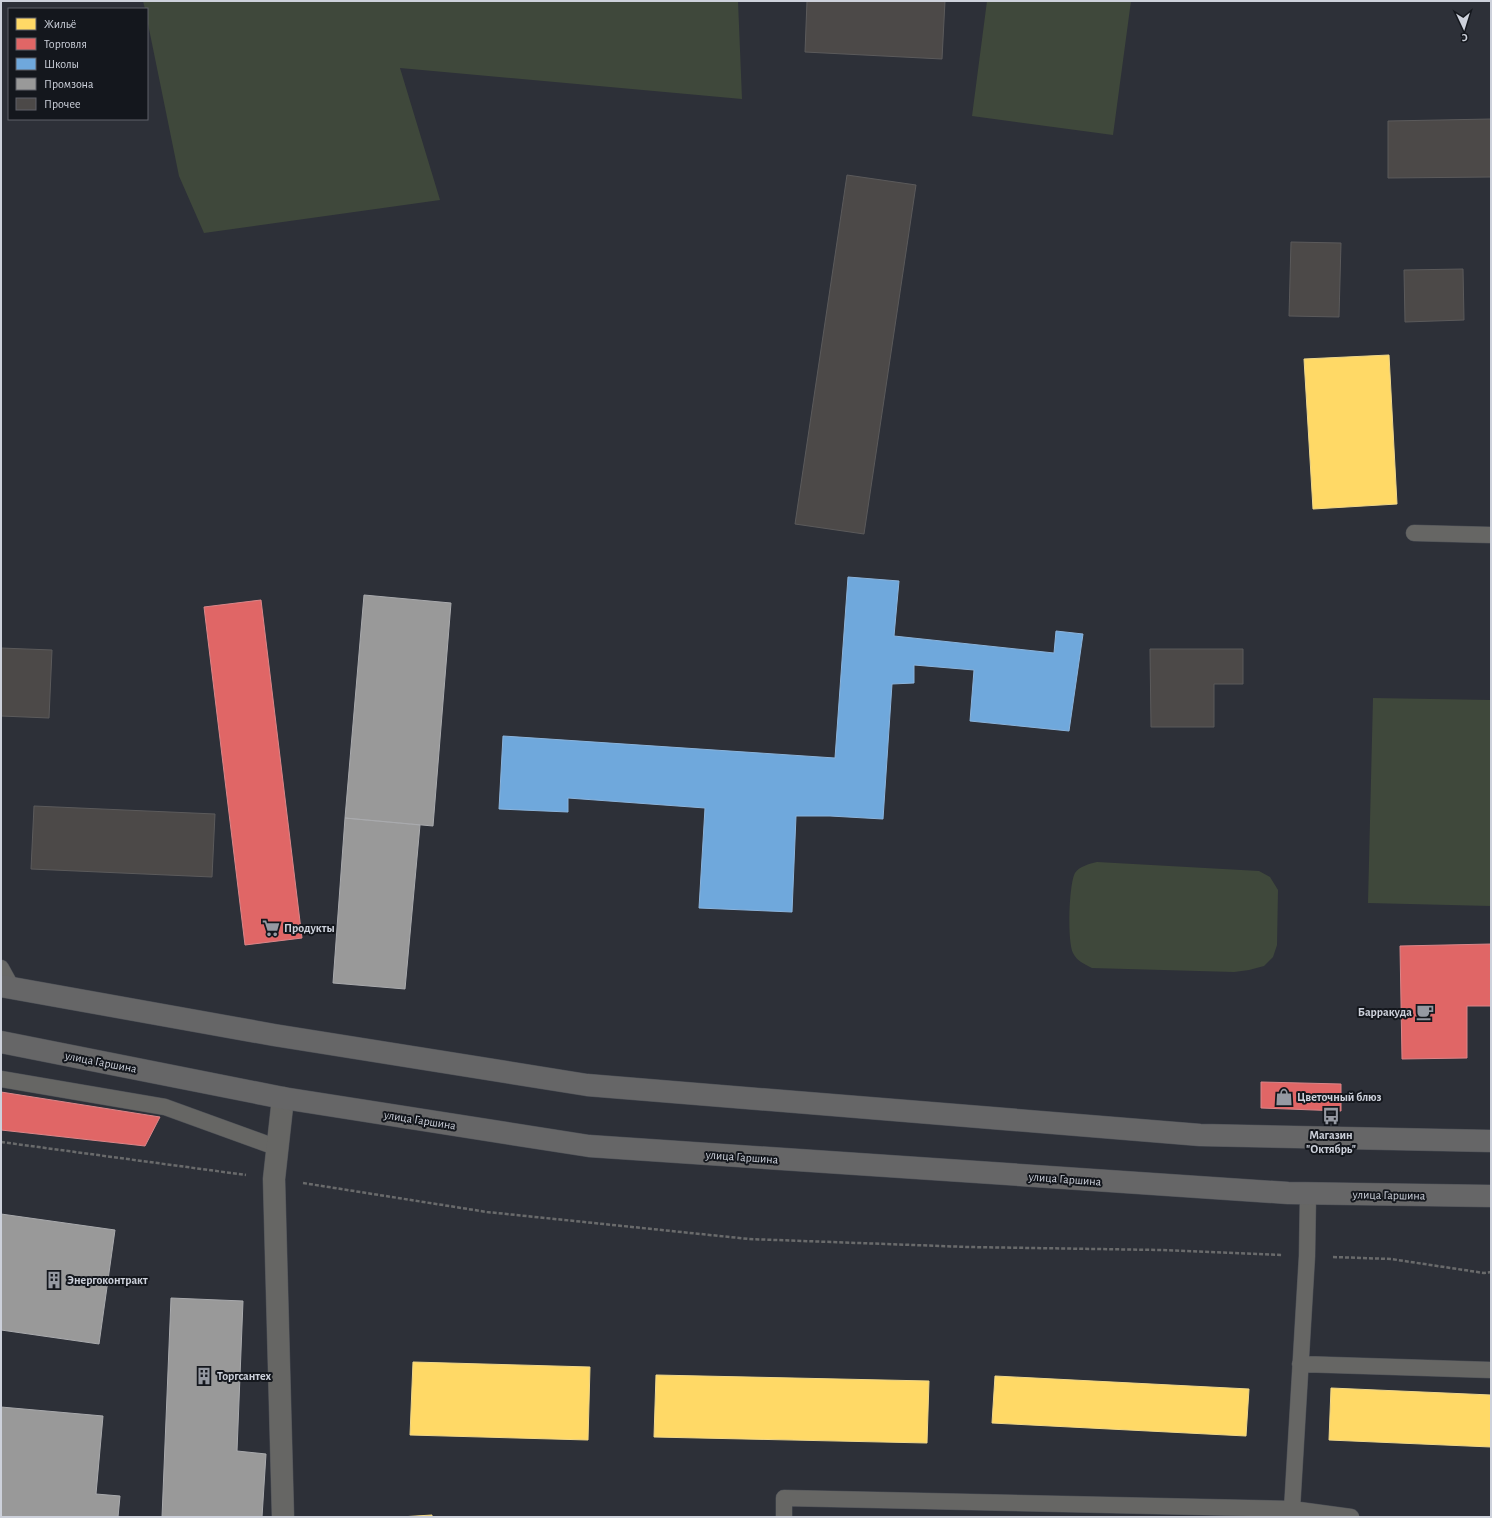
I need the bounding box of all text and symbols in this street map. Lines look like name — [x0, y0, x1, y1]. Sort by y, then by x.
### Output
legend — [8, 8, 148, 120]
north arrow — [1444, 8, 1484, 48]
text: Жильё — [44, 18, 76, 30]
text: С — [1461, 32, 1468, 43]
text: Торговля — [44, 38, 87, 50]
text: Школы — [44, 58, 79, 70]
text: Промзона — [44, 78, 94, 90]
text: Прочее — [44, 98, 80, 110]
supermarket icon: Продукты — [261, 918, 281, 938]
place label: Продукты — [284, 922, 335, 935]
cafe icon: Барракуда — [1415, 1002, 1435, 1022]
place label: Барракуда — [1358, 1006, 1412, 1019]
street label: улица Гаршина — [63, 1049, 138, 1076]
shop icon: Цветочный блюз — [1274, 1087, 1294, 1107]
place label: Цветочный блюз — [1297, 1091, 1382, 1103]
bus stop icon: Магазин "Октябрь" — [1321, 1106, 1341, 1126]
street label: улица Гаршина — [382, 1108, 457, 1133]
place label: Магазин "Октябрь" — [1306, 1129, 1356, 1155]
street label: улица Гаршина — [704, 1148, 779, 1167]
street label: улица Гаршина — [1027, 1170, 1102, 1189]
street label: улица Гаршина — [1352, 1188, 1426, 1203]
building icon: Энергоконтракт — [44, 1270, 64, 1290]
place label: Энергоконтракт — [67, 1274, 148, 1286]
building icon: Торгсантех — [194, 1366, 214, 1386]
place label: Торгсантех — [217, 1370, 272, 1382]

